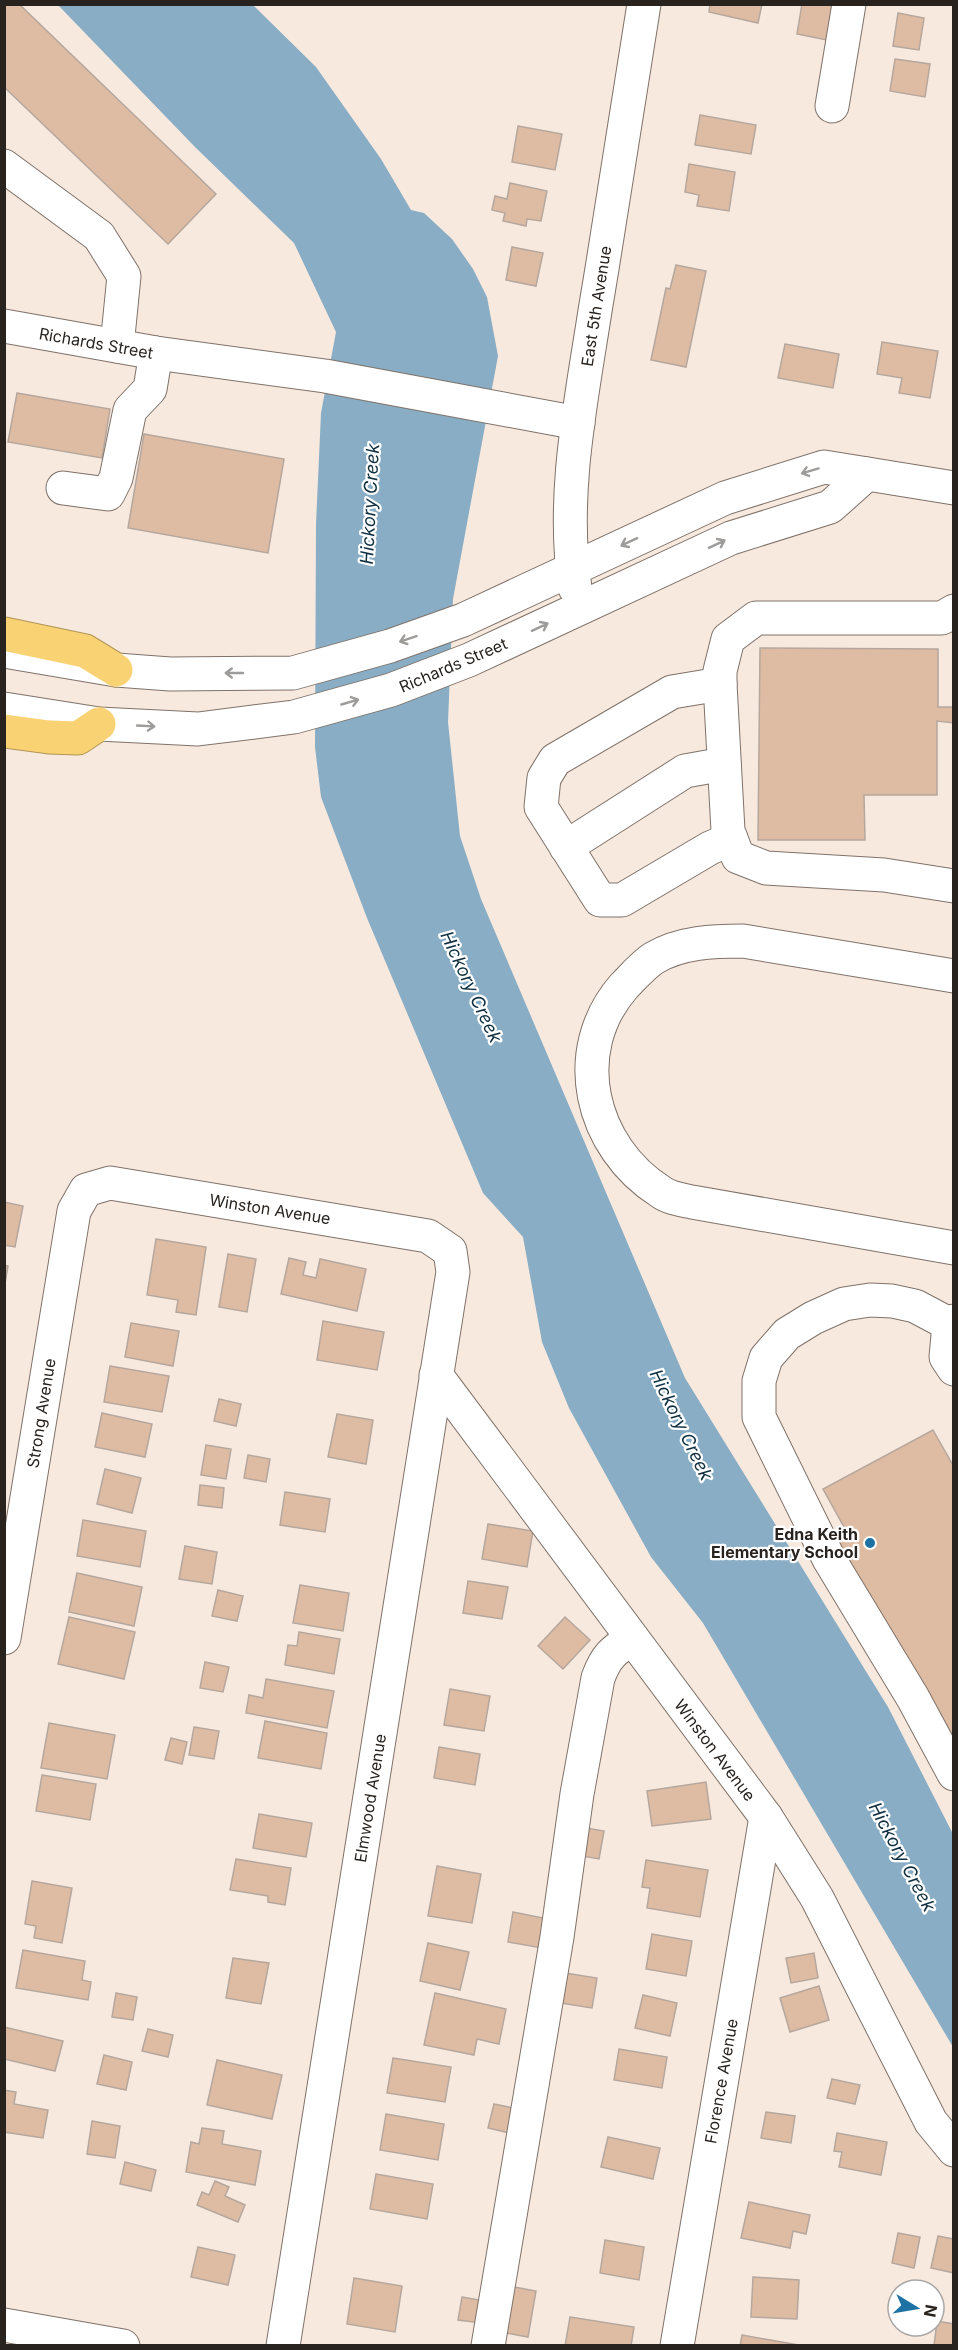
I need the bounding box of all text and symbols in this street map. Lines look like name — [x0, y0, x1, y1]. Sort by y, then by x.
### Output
street label: East 5th Avenue — [577, 244, 615, 368]
street label: Richards Street — [37, 323, 155, 363]
water label: Hickory Creek — [356, 442, 383, 565]
one-way arrow — [801, 466, 820, 477]
one-way arrow — [620, 537, 638, 548]
one-way arrow — [708, 538, 726, 550]
one-way arrow — [531, 620, 549, 632]
street label: Richards Street — [396, 633, 510, 697]
one-way arrow — [399, 635, 418, 646]
one-way arrow — [225, 668, 245, 679]
one-way arrow — [340, 695, 359, 707]
one-way arrow — [135, 721, 155, 732]
water label: Hickory Creek — [436, 928, 507, 1047]
street label: Winston Avenue — [208, 1190, 332, 1228]
street label: Strong Avenue — [22, 1357, 60, 1469]
water label: Hickory Creek — [646, 1366, 718, 1485]
place label: Edna Keith Elementary School — [711, 1524, 858, 1562]
marker: Edna Keith Elementary School — [863, 1536, 877, 1550]
street label: Winston Avenue — [670, 1695, 760, 1805]
street label: Elmwood Avenue — [350, 1732, 390, 1864]
water label: Hickory Creek — [865, 1799, 941, 1916]
street label: Florence Avenue — [700, 2017, 742, 2145]
north arrow — [886, 2278, 946, 2338]
text: N — [920, 2303, 942, 2319]

